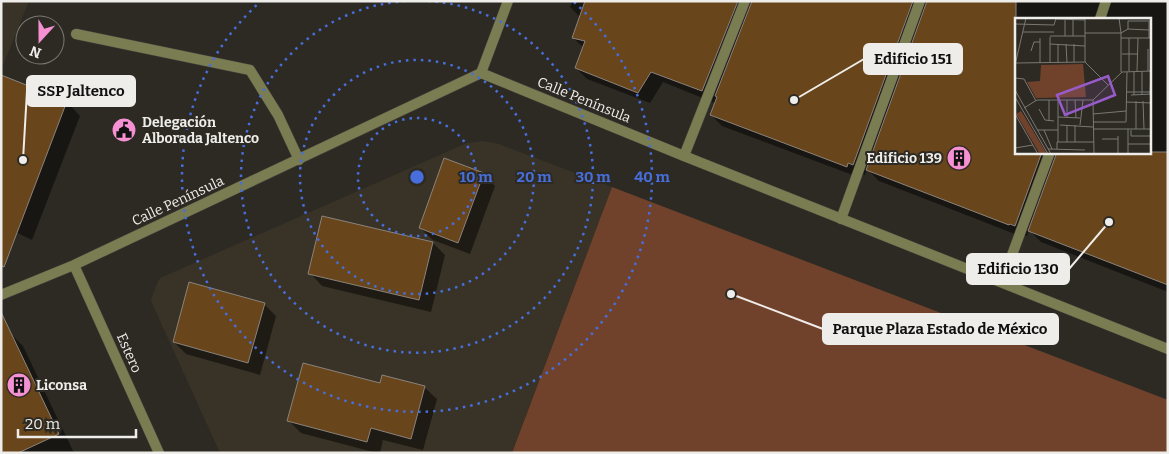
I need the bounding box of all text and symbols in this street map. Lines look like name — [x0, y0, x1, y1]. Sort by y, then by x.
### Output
north arrow — [15, 15, 65, 65]
inset map — [1015, 18, 1152, 154]
text: N — [27, 42, 44, 62]
callout: Edificio 151 — [864, 44, 962, 74]
text: Edificio 151 — [874, 50, 952, 68]
street label: Calle Península — [535, 73, 634, 127]
callout: SSP Jaltenco — [27, 76, 135, 106]
text: SSP Jaltenco — [37, 82, 125, 100]
place label: Delegación Alborada Jaltenco — [142, 114, 259, 147]
public building icon: Delegación Alborada Jaltenco — [111, 117, 137, 143]
building icon: Edificio 139 — [946, 145, 972, 171]
place label: Edificio 139 — [867, 150, 942, 167]
centre of rings — [408, 168, 426, 186]
text: 10 m — [459, 168, 493, 186]
text: 20 m — [517, 168, 552, 186]
text: 30 m — [575, 168, 611, 186]
text: 40 m — [634, 168, 671, 186]
street label: Calle Península — [129, 172, 227, 230]
callout: Edificio 130 — [967, 254, 1069, 284]
text: Edificio 130 — [977, 260, 1059, 278]
callout: Parque Plaza Estado de México — [823, 314, 1058, 344]
text: Parque Plaza Estado de México — [833, 320, 1048, 338]
street label: Estero — [113, 331, 145, 375]
building icon: Liconsa — [6, 372, 32, 398]
place label: Liconsa — [36, 377, 87, 394]
scale bar — [18, 406, 135, 438]
text: 20 m — [25, 415, 61, 433]

